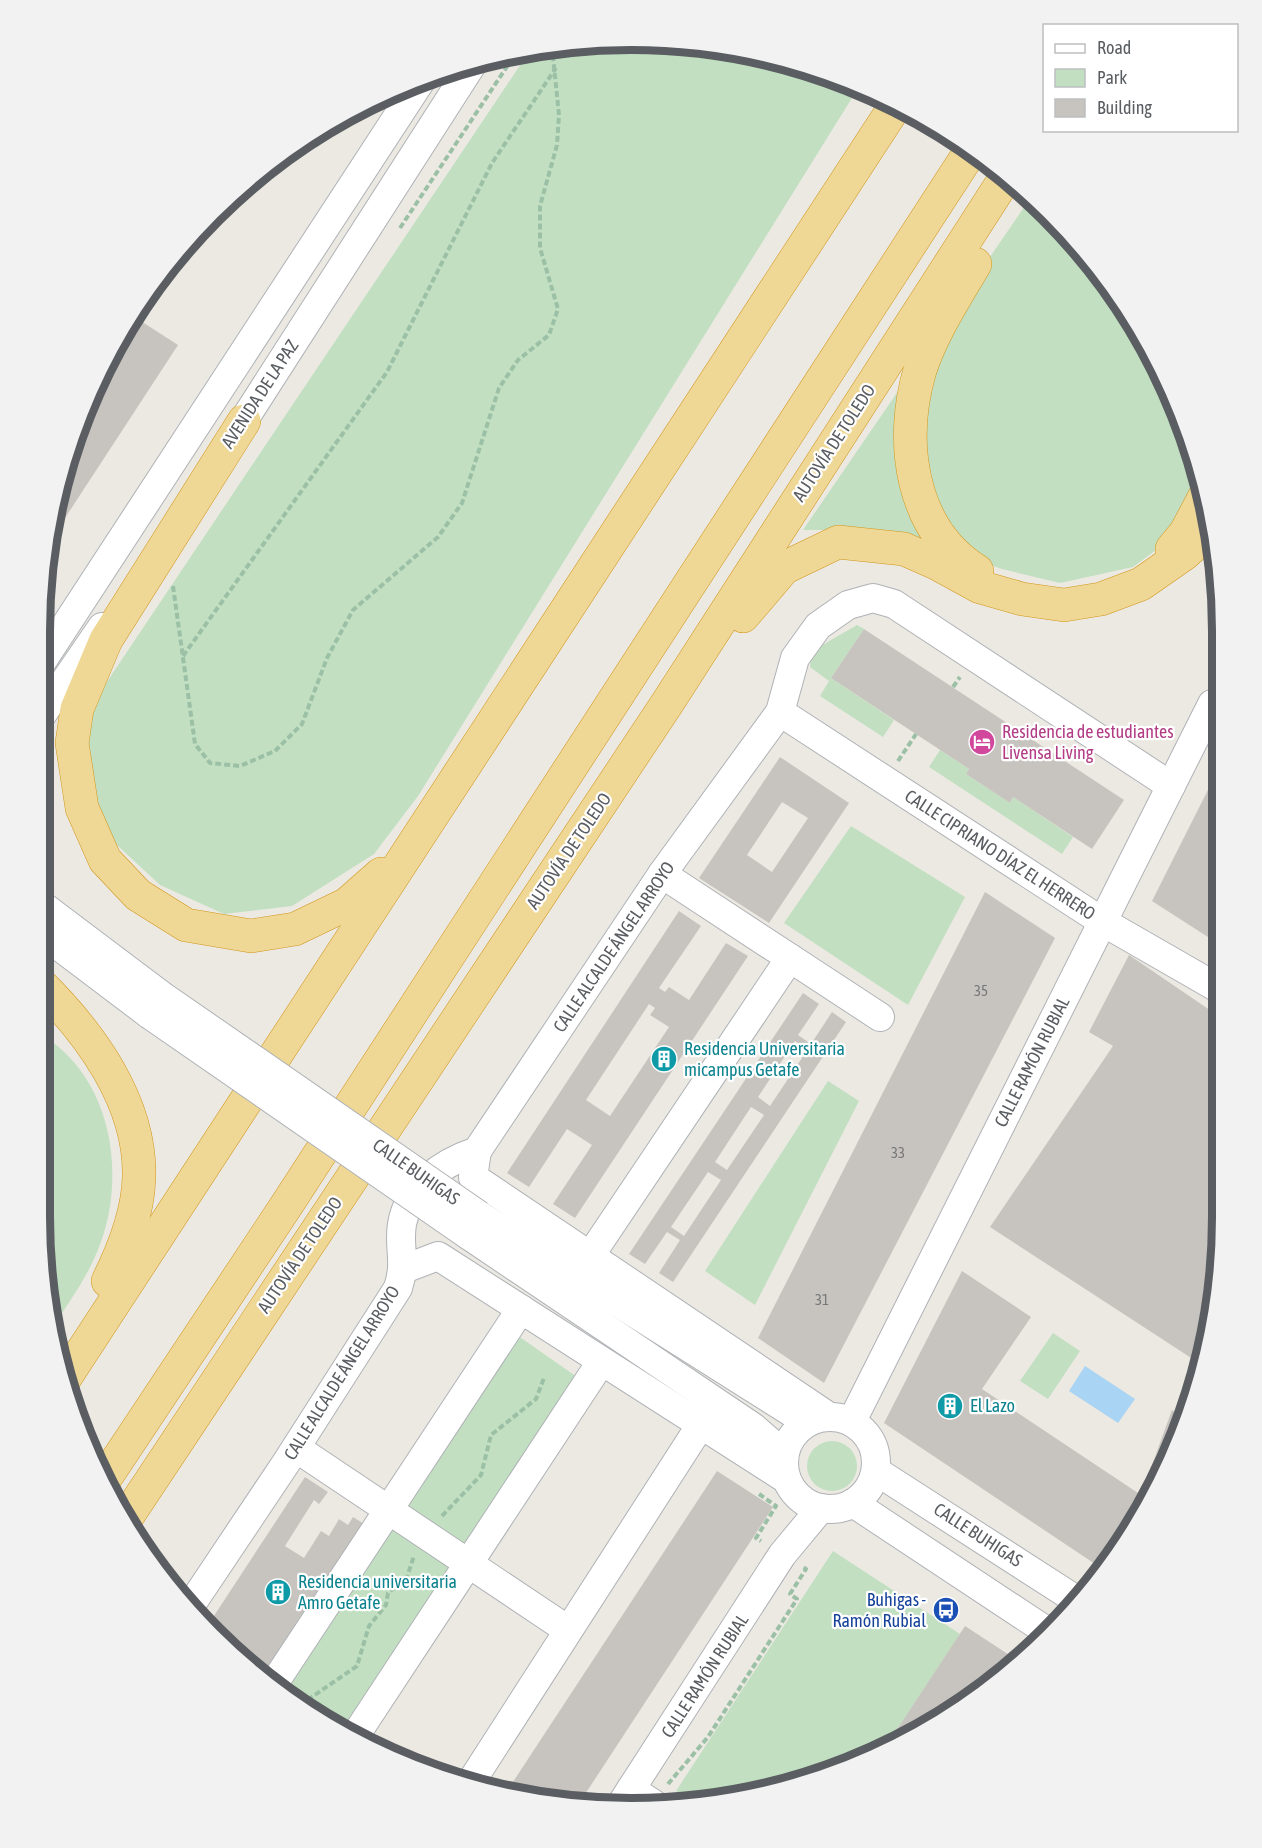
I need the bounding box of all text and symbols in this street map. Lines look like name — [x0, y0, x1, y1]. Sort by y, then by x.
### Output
legend — [1043, 24, 1238, 132]
text: Road — [1097, 37, 1131, 58]
text: Park — [1097, 67, 1127, 88]
text: Building — [1097, 97, 1152, 118]
street label: AVENIDA DE LA PAZ — [217, 336, 302, 452]
street label: AUTOVÍA DE TOLEDO — [788, 380, 879, 505]
place label: Residencia de estudiantes Livensa Living — [1002, 721, 1174, 763]
hotel icon: Residencia de estudiantes Livensa Living — [967, 727, 997, 757]
street label: CALLE CIPRIANO DÍAZ EL HERRERO — [901, 785, 1099, 924]
street label: AUTOVÍA DE TOLEDO — [522, 789, 615, 913]
street label: CALLE ALCALDE ÁNGEL ARROYO — [549, 857, 679, 1036]
house number: 35 — [974, 982, 988, 999]
street label: CALLE RAMÓN RUBIAL — [990, 993, 1073, 1130]
place label: Residencia Universitaria micampus Getafe — [684, 1038, 845, 1080]
building icon: Residencia Universitaria micampus Getafe — [649, 1044, 679, 1074]
street label: CALLE BUHIGAS — [369, 1134, 464, 1209]
house number: 33 — [891, 1144, 905, 1161]
street label: AUTOVÍA DE TOLEDO — [253, 1193, 346, 1317]
street label: CALLE ALCALDE ÁNGEL ARROYO — [279, 1282, 404, 1464]
house number: 31 — [815, 1291, 829, 1308]
building icon: El Lazo — [935, 1391, 965, 1421]
place label: El Lazo — [970, 1395, 1015, 1416]
street label: CALLE BUHIGAS — [930, 1498, 1027, 1571]
place label: Residencia universitaria Amro Getafe — [298, 1571, 457, 1613]
building icon: Residencia universitaria Amro Getafe — [263, 1577, 293, 1607]
place label: Buhigas - Ramón Rubial — [833, 1589, 926, 1631]
bus stop icon: Buhigas - Ramón Rubial — [931, 1595, 961, 1625]
street label: CALLE RAMÓN RUBIAL — [657, 1610, 752, 1741]

